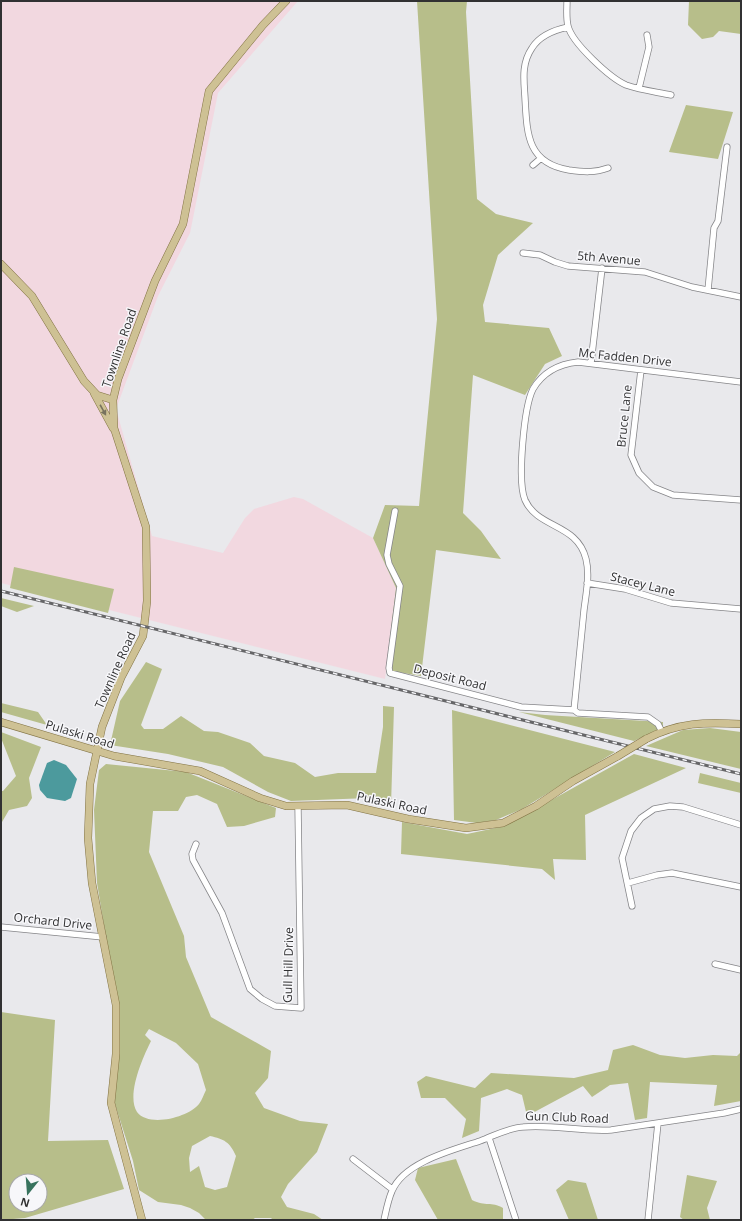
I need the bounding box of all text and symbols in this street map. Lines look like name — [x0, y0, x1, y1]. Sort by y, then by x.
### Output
street label: 5th Avenue — [577, 247, 642, 269]
street label: Townline Road — [98, 306, 140, 390]
street label: Mc Fadden Drive — [577, 344, 673, 370]
street label: Bruce Lane — [612, 384, 636, 448]
one-way arrow — [100, 404, 106, 416]
street label: Stacey Lane — [609, 568, 677, 600]
street label: Townline Road — [90, 629, 140, 711]
street label: Deposit Road — [412, 660, 488, 694]
street label: Pulaski Road — [44, 715, 116, 753]
street label: Pulaski Road — [355, 787, 429, 819]
street label: Orchard Drive — [13, 908, 93, 934]
street label: Gull Hill Drive — [279, 927, 297, 1003]
street label: Gun Club Road — [525, 1107, 609, 1127]
north arrow — [8, 1173, 48, 1213]
text: N — [18, 1195, 31, 1212]

